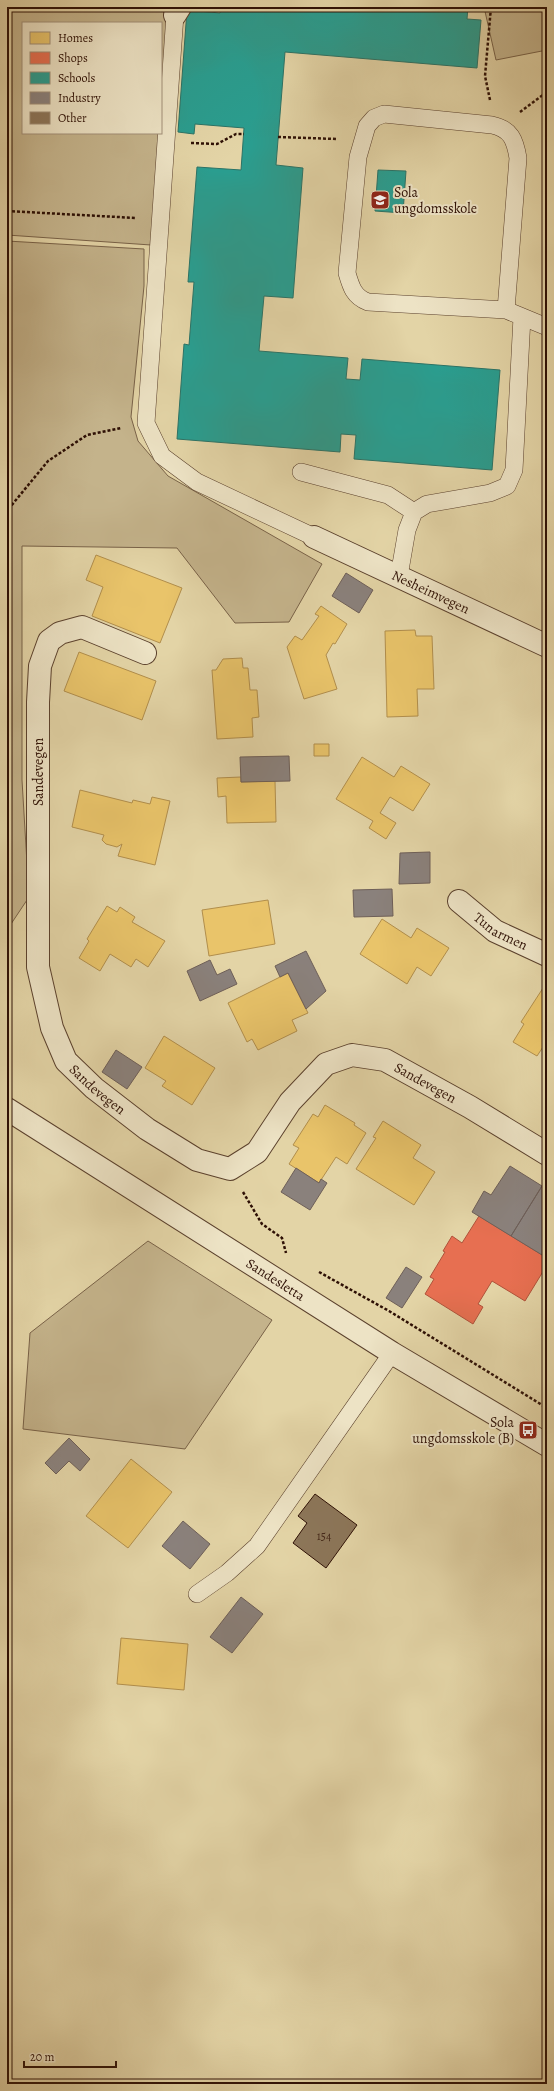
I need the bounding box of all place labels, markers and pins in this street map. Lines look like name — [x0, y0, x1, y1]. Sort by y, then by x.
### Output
place label: Sola ungdomsskole — [394, 183, 477, 218]
school or university icon: Sola ungdomsskole — [369, 189, 391, 211]
place label: Sola ungdomsskole (B) — [412, 1413, 514, 1448]
bus stop icon: Sola ungdomsskole (B) — [517, 1419, 539, 1441]

